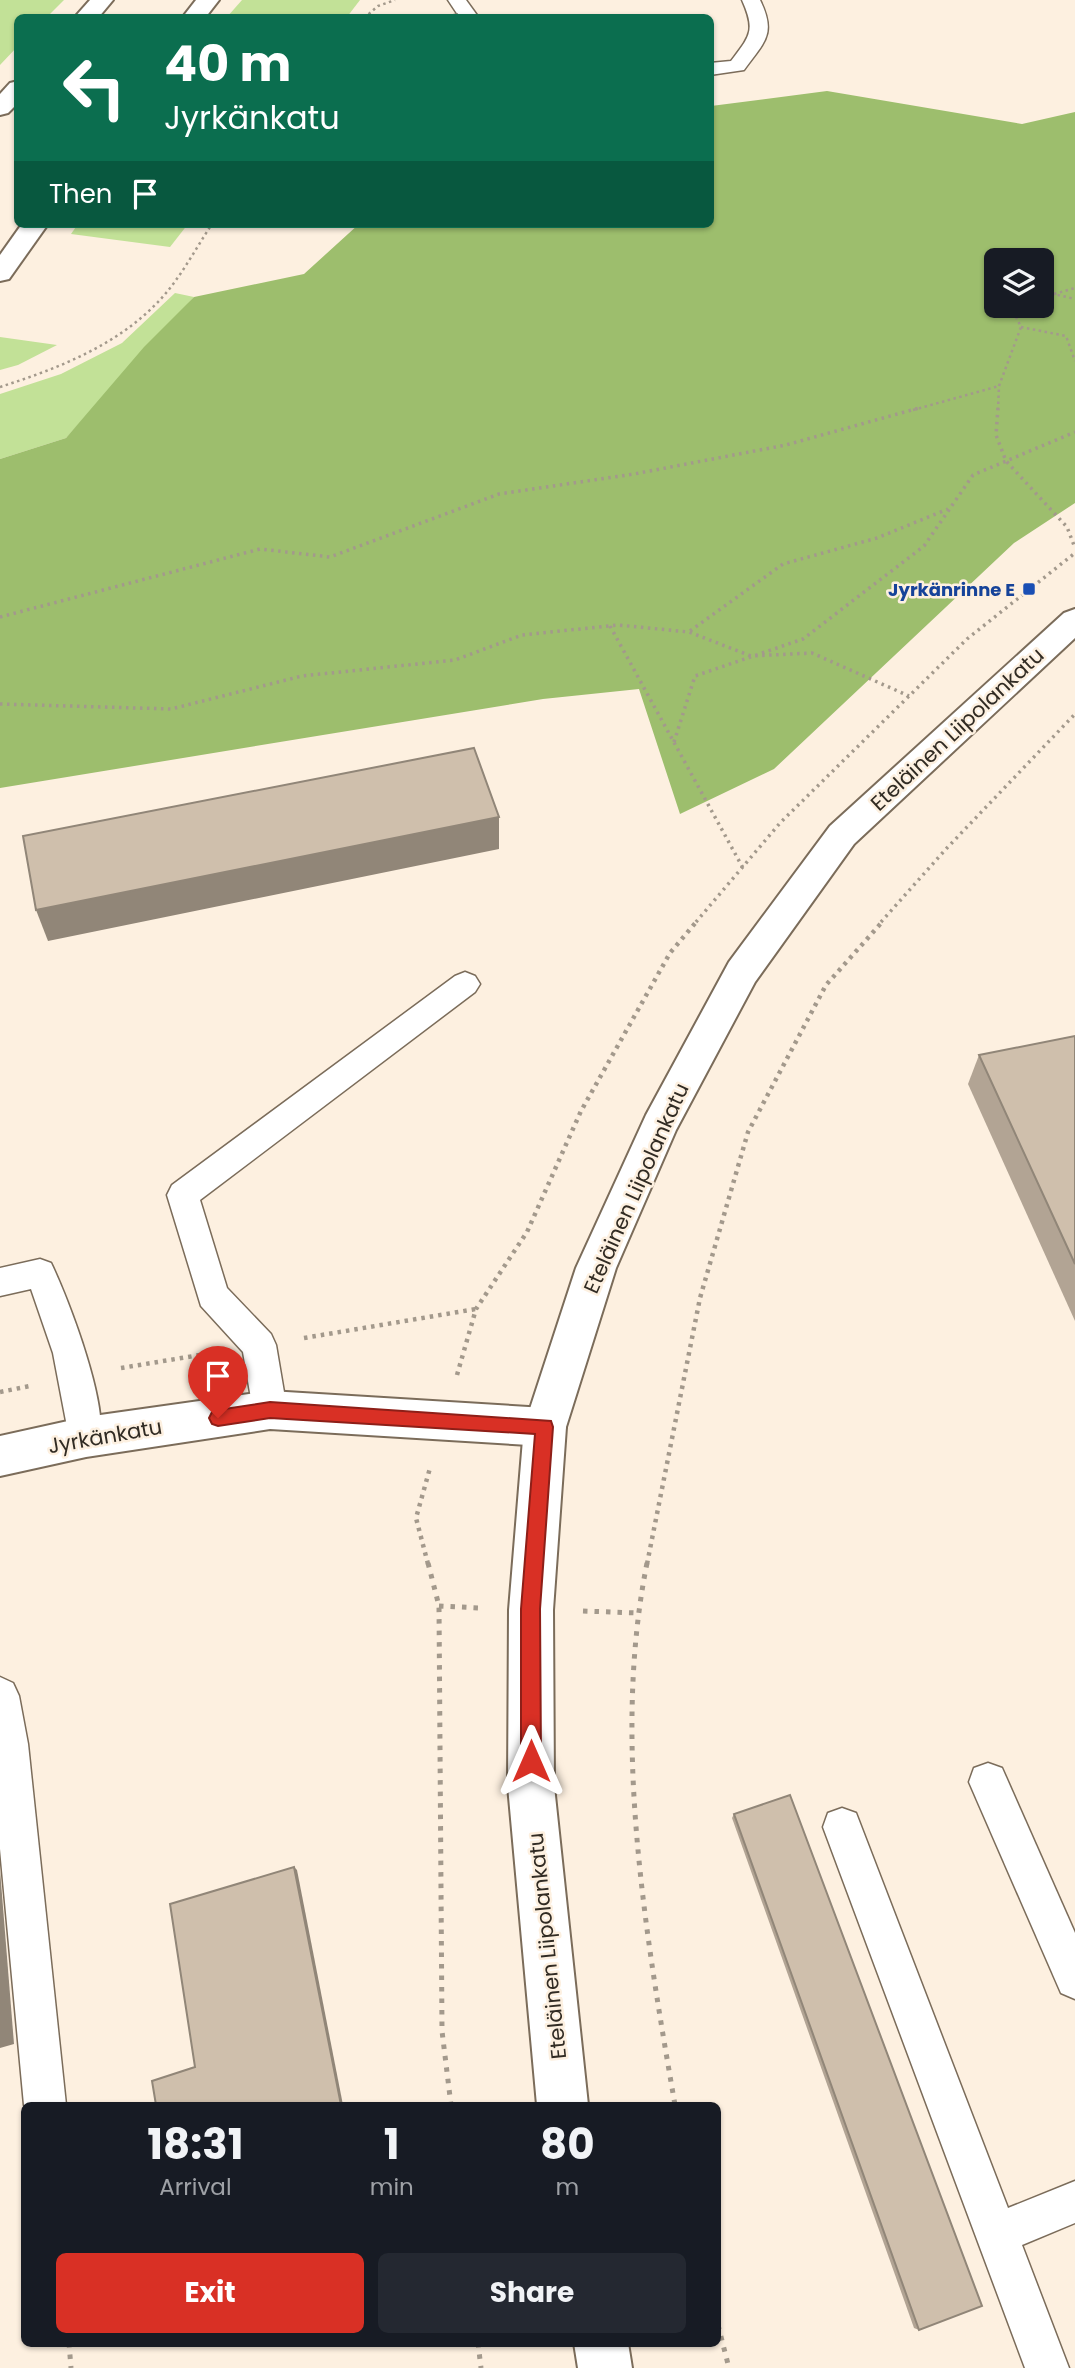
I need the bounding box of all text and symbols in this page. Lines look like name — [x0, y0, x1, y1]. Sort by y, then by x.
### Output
text: 40 m — [164, 30, 291, 98]
icon: left — [49, 42, 140, 133]
text: Jyrkänkatu — [164, 95, 340, 140]
icon: arrive — [126, 175, 164, 213]
text: Then — [49, 176, 112, 212]
map controls — [984, 248, 1054, 318]
button: layers — [984, 248, 1054, 318]
place label: Jyrkänrinne E — [888, 577, 1015, 602]
marker: Jyrkänrinne E — [1021, 581, 1037, 597]
street label: Eteläinen Liipolankatu — [864, 641, 1050, 817]
street label: Eteläinen Liipolankatu — [577, 1078, 695, 1298]
pin — [188, 1346, 248, 1418]
icon: arrive — [199, 1357, 237, 1395]
street label: Jyrkänkatu — [46, 1412, 164, 1460]
position arrow — [494, 1724, 568, 1798]
street label: Eteläinen Liipolankatu — [521, 1831, 573, 2061]
text: 18:31 — [147, 2115, 243, 2174]
text: 1 — [384, 2115, 400, 2174]
text: 80 — [540, 2115, 595, 2174]
text: Arrival — [159, 2171, 232, 2203]
text: min — [370, 2171, 414, 2203]
text: m — [556, 2171, 579, 2203]
button: Exit — [56, 2253, 364, 2333]
button: Share — [378, 2253, 686, 2333]

